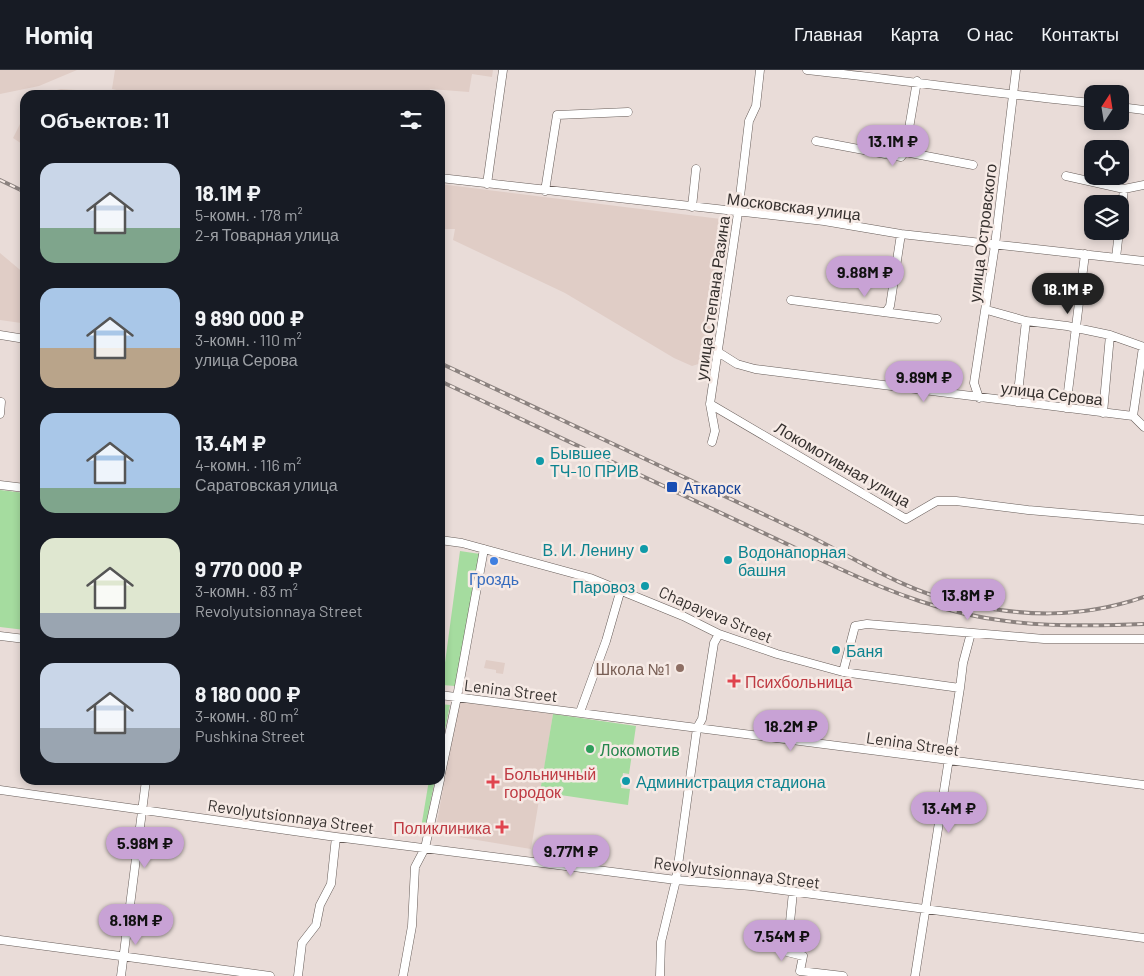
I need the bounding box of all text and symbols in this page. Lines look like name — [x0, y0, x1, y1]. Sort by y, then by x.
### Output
text: Homiq — [25, 20, 93, 49]
text: Главная — [794, 23, 863, 45]
text: Карта — [891, 23, 939, 45]
text: О нас — [967, 23, 1013, 45]
text: Контакты — [1041, 23, 1119, 45]
north arrow — [1084, 85, 1129, 130]
map controls — [1084, 85, 1129, 240]
icon: filters — [397, 106, 425, 134]
text: Объектов: 11 — [40, 107, 169, 132]
pin: 13.1M ₽ — [847, 124, 939, 167]
text: 13.1M ₽ — [868, 131, 918, 150]
button: locate — [1084, 140, 1129, 185]
street label: улица Островского — [964, 162, 1000, 303]
text: 18.1M ₽ — [195, 180, 261, 205]
icon: home — [80, 183, 140, 243]
street label: Московская улица — [726, 188, 862, 224]
button: layers — [1084, 195, 1129, 240]
text: 5-комн. · 178 m² — [195, 205, 303, 224]
street label: улица Степана Разина — [691, 214, 733, 382]
text: 2-я Товарная улица — [195, 225, 339, 244]
pin: 9.88M ₽ — [819, 256, 911, 298]
text: 9.88M ₽ — [837, 262, 893, 281]
pin: 18.1M ₽ — [1022, 272, 1114, 315]
text: 18.1M ₽ — [1043, 279, 1093, 298]
text: 9 890 000 ₽ — [195, 305, 304, 330]
icon: home — [80, 308, 140, 368]
text: 3-комн. · 110 m² — [195, 330, 302, 349]
text: улица Серова — [195, 350, 298, 369]
pin: 9.89M ₽ — [878, 360, 970, 403]
text: 9.89M ₽ — [896, 367, 952, 386]
street label: улица Серова — [1000, 377, 1104, 409]
street label: Локомотивная улица — [772, 417, 914, 511]
text: 13.4M ₽ — [195, 430, 266, 455]
icon: home — [80, 433, 140, 493]
place label: Бывшее ТЧ-10 ПРИВ — [550, 443, 639, 480]
text: 4-комн. · 116 m² — [195, 455, 301, 474]
marker: Бывшее ТЧ-10 ПРИВ — [534, 455, 546, 467]
text: Саратовская улица — [195, 475, 338, 494]
place label: Аткарск — [683, 478, 742, 497]
marker: Аткарск — [665, 480, 679, 494]
place label: В. И. Ленину — [543, 540, 634, 559]
place label: Водонапорная башня — [738, 542, 846, 579]
marker: В. И. Ленину — [638, 543, 650, 555]
marker: Водонапорная башня — [722, 554, 734, 566]
marker: Гроздь — [488, 555, 500, 567]
text: 9 770 000 ₽ — [195, 556, 302, 581]
icon: home — [80, 558, 140, 618]
place label: Гроздь — [469, 569, 519, 588]
place label: Паровоз — [572, 577, 635, 596]
pin: 13.8M ₽ — [922, 578, 1014, 621]
marker: Паровоз — [639, 580, 651, 592]
text: 3-комн. · 83 m² — [195, 581, 298, 600]
street label: Chapayeva Street — [656, 582, 776, 646]
text: 13.8M ₽ — [941, 585, 995, 604]
text: Revolyutsionnaya Street — [195, 601, 363, 620]
place label: Баня — [846, 641, 883, 660]
marker: Баня — [830, 644, 842, 656]
place label: Школа №1 — [595, 659, 670, 678]
marker: Школа №1 — [674, 662, 686, 674]
place label: Психбольница — [745, 672, 853, 691]
marker: Психбольница — [727, 674, 741, 688]
street label: Lenina Street — [463, 675, 559, 705]
text: 8 180 000 ₽ — [195, 681, 300, 706]
icon: home — [80, 683, 140, 743]
text: 3-комн. · 80 m² — [195, 706, 299, 725]
pin: 18.2M ₽ — [745, 710, 837, 752]
text: 18.2M ₽ — [764, 716, 818, 735]
text: Pushkina Street — [195, 726, 305, 745]
street label: Lenina Street — [865, 727, 961, 759]
place label: Локомотив — [600, 740, 680, 759]
marker: Локомотив — [584, 743, 596, 755]
place label: Больничный городок — [504, 764, 596, 801]
place label: Администрация стадиона — [636, 772, 826, 791]
marker: Больничный городок — [486, 775, 500, 789]
marker: Администрация стадиона — [620, 775, 632, 787]
pin: 13.4M ₽ — [903, 792, 995, 834]
street label: Revolyutsionnaya Street — [207, 795, 375, 837]
text: 13.4M ₽ — [922, 798, 976, 817]
place label: Поликлиника — [393, 818, 491, 837]
marker: Поликлиника — [495, 820, 509, 834]
pin: 5.98M ₽ — [99, 826, 191, 869]
text: 5.98M ₽ — [117, 833, 173, 852]
pin: 9.77M ₽ — [525, 834, 617, 877]
text: 9.77M ₽ — [544, 841, 598, 860]
street label: Revolyutsionnaya Street — [653, 852, 821, 892]
pin: 8.18M ₽ — [90, 904, 182, 946]
text: 8.18M ₽ — [109, 910, 163, 929]
pin: 7.54M ₽ — [736, 920, 828, 962]
text: 7.54M ₽ — [754, 926, 810, 945]

